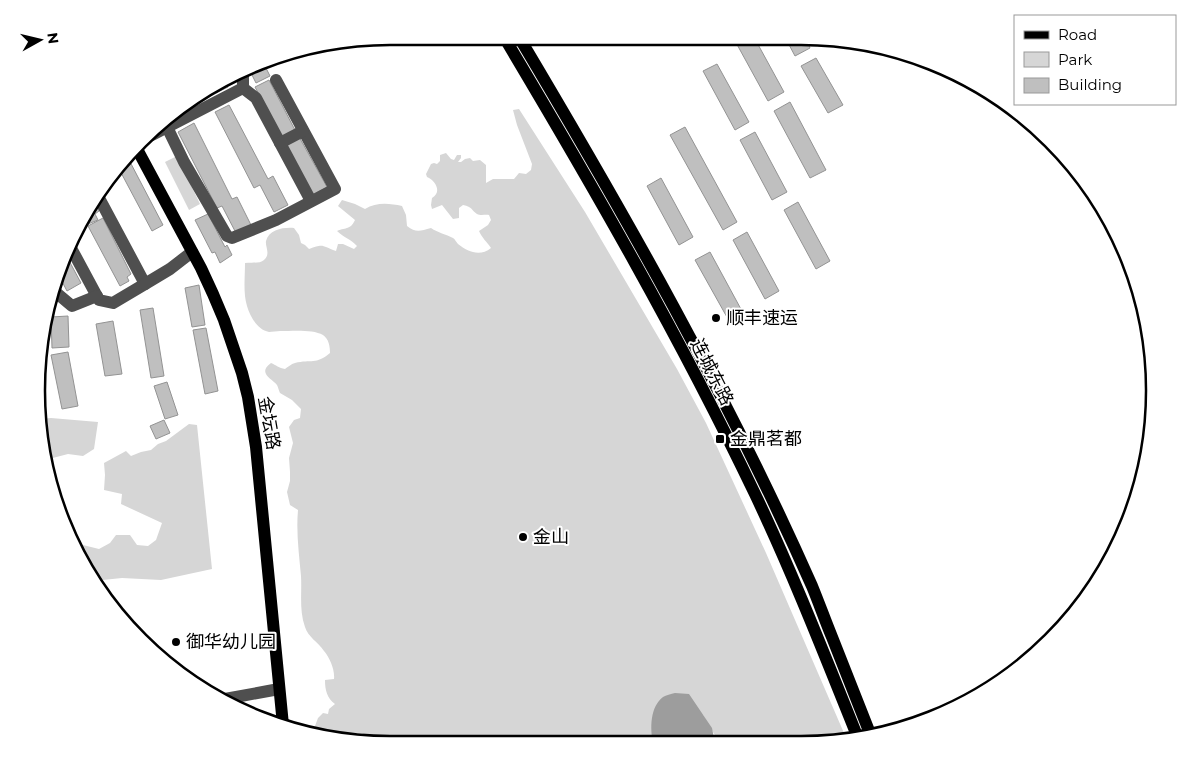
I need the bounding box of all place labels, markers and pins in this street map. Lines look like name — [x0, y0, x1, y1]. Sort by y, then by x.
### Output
place label: 顺丰速运 — [726, 307, 798, 329]
marker: 顺丰速运 — [710, 312, 722, 324]
place label: 金鼎茗都 — [730, 428, 802, 450]
marker: 金鼎茗都 — [714, 433, 726, 445]
place label: 金山 — [533, 526, 569, 548]
marker: 金山 — [517, 531, 529, 543]
place label: 御华幼儿园 — [186, 631, 276, 653]
marker: 御华幼儿园 — [170, 636, 182, 648]

